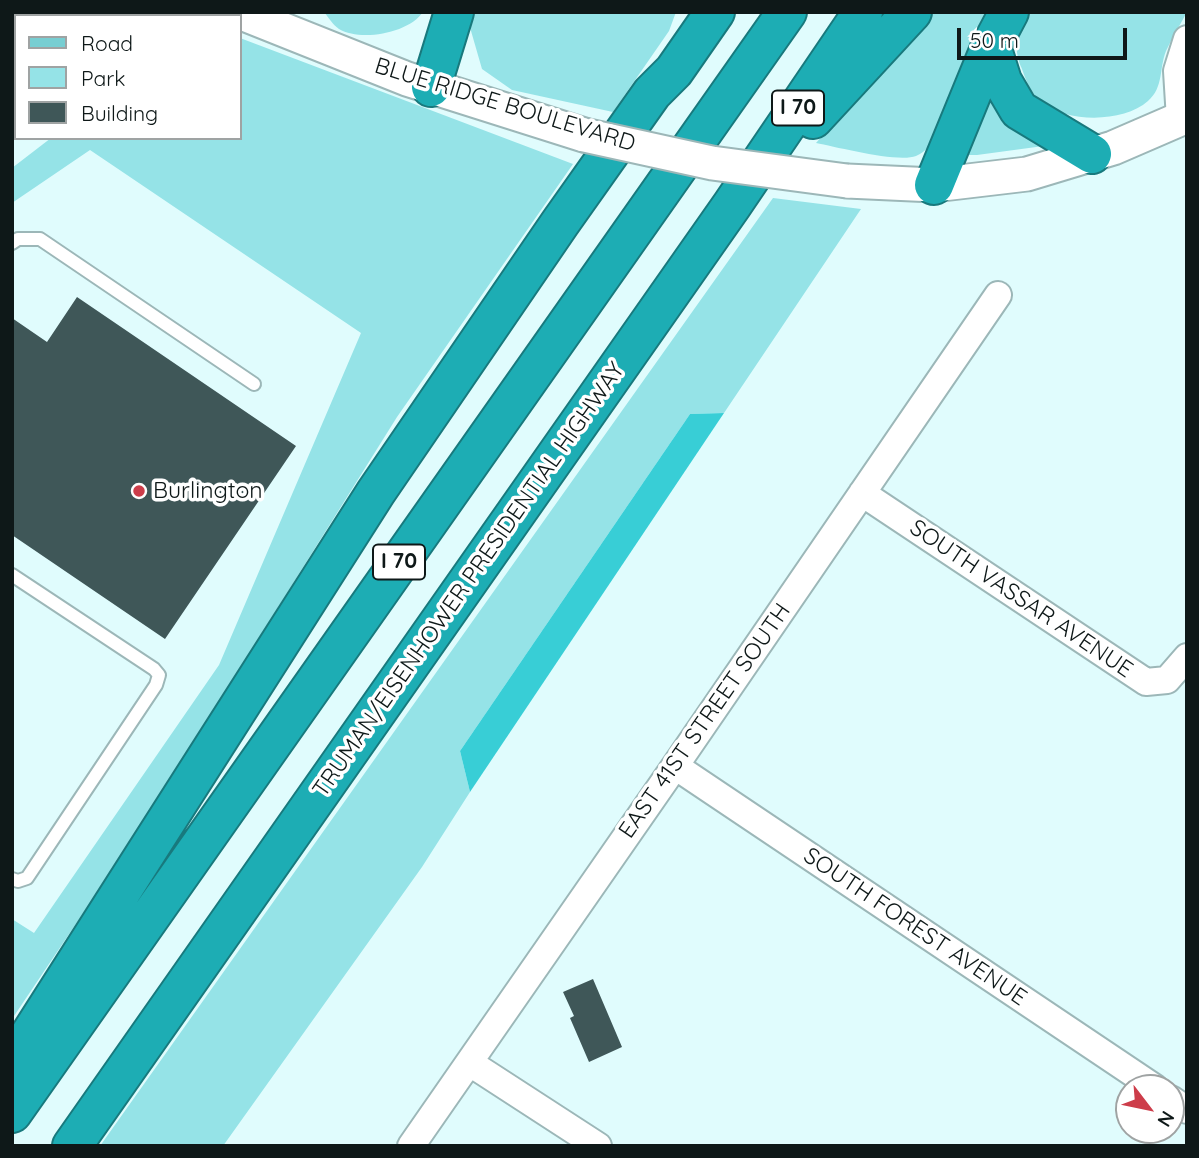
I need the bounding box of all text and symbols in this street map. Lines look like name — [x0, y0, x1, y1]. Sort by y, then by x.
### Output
legend — [14, 14, 242, 140]
scale bar — [961, 14, 1131, 58]
text: 50 m — [970, 27, 1019, 53]
text: Road — [81, 30, 133, 56]
street label: BLUE RIDGE BOULEVARD — [371, 52, 639, 158]
text: Park — [81, 65, 125, 91]
road number: I 70 — [772, 90, 824, 126]
text: Building — [81, 100, 158, 126]
street label: TRUMAN/EISENHOWER PRESIDENTIAL HIGHWAY — [307, 357, 631, 803]
place label: Burlington — [153, 477, 263, 505]
marker: Burlington — [131, 483, 147, 499]
street label: SOUTH VASSAR AVENUE — [904, 514, 1138, 684]
road number: I 70 — [373, 544, 425, 580]
street label: EAST 41ST STREET SOUTH — [613, 598, 797, 844]
street label: SOUTH FOREST AVENUE — [798, 842, 1032, 1012]
north arrow — [1115, 1074, 1185, 1144]
text: N — [1152, 1107, 1180, 1131]

